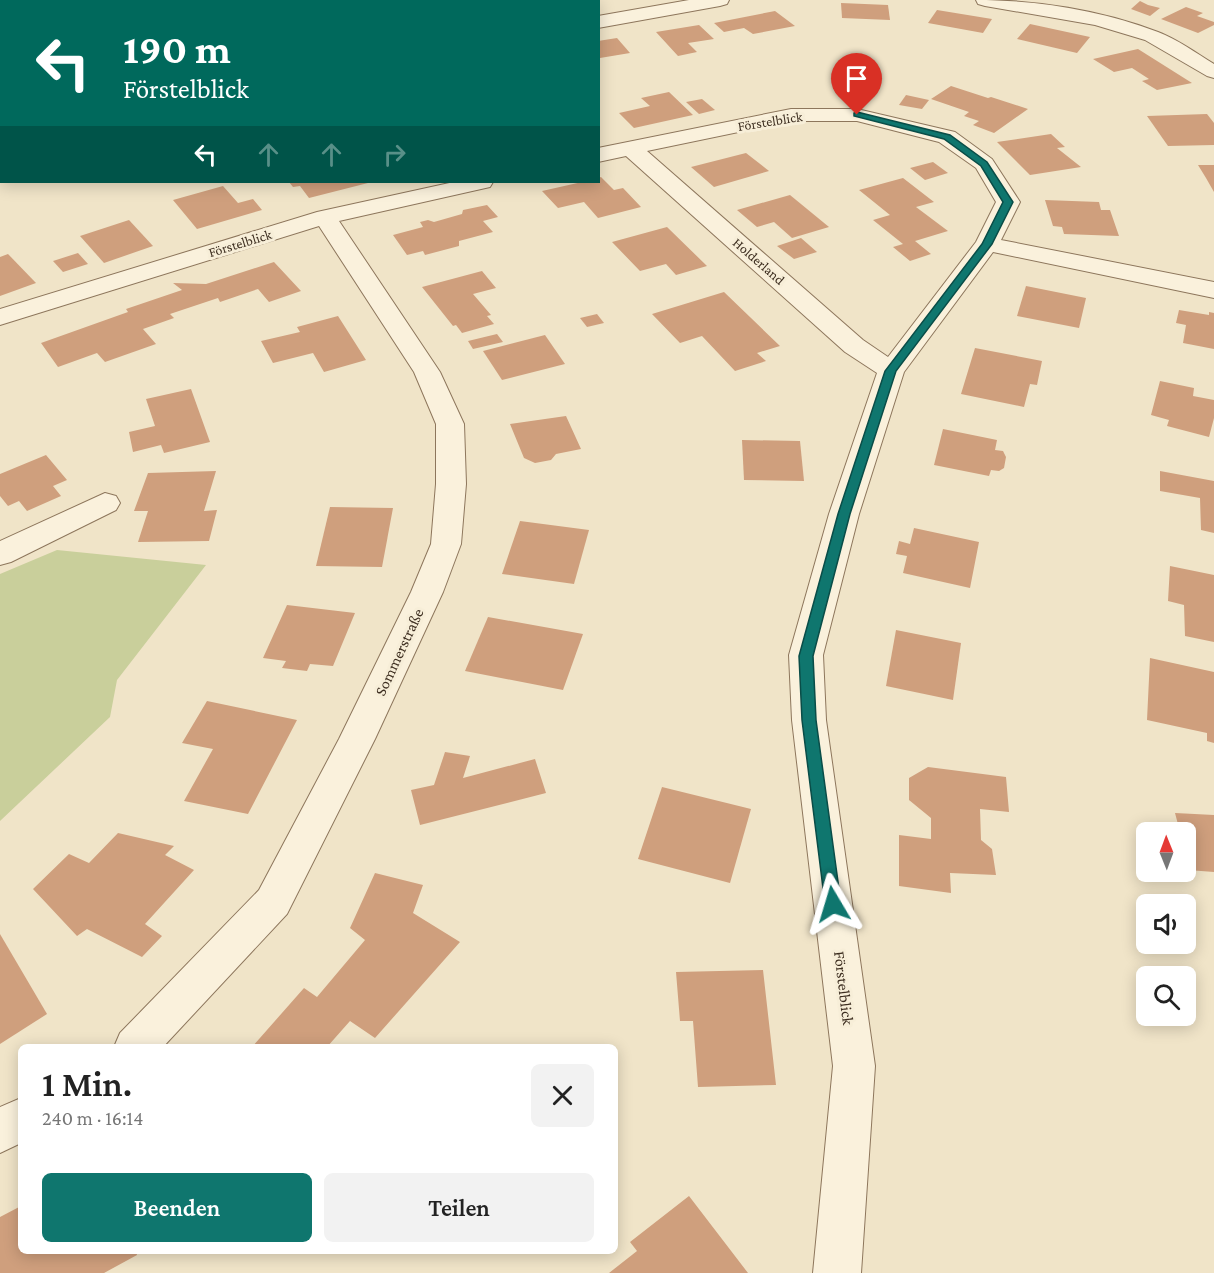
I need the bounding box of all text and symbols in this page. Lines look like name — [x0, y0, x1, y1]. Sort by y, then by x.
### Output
icon: left — [24, 24, 102, 102]
text: 190 m — [123, 25, 231, 72]
pin — [831, 53, 882, 115]
icon: arrive — [840, 62, 873, 95]
text: Förstelblick — [123, 74, 249, 104]
street label: Förstelblick — [737, 108, 804, 134]
icon: left — [189, 138, 222, 171]
icon: ahead — [252, 138, 285, 171]
icon: ahead — [315, 138, 348, 171]
icon: right — [378, 138, 411, 171]
street label: Förstelblick — [206, 226, 274, 260]
street label: Holderland — [730, 234, 789, 288]
street label: Sommerstraße — [371, 606, 427, 698]
north arrow — [1136, 822, 1196, 882]
map controls — [1136, 822, 1196, 1026]
position arrow — [801, 872, 865, 936]
button: sound — [1136, 894, 1196, 954]
street label: Förstelblick — [831, 950, 857, 1026]
button: search — [1136, 966, 1196, 1026]
text: 1 Min. — [42, 1064, 132, 1104]
button: close — [531, 1064, 594, 1127]
text: 240 m · 16:14 — [42, 1107, 143, 1129]
button: Beenden — [42, 1173, 312, 1242]
button: Teilen — [324, 1173, 594, 1242]

